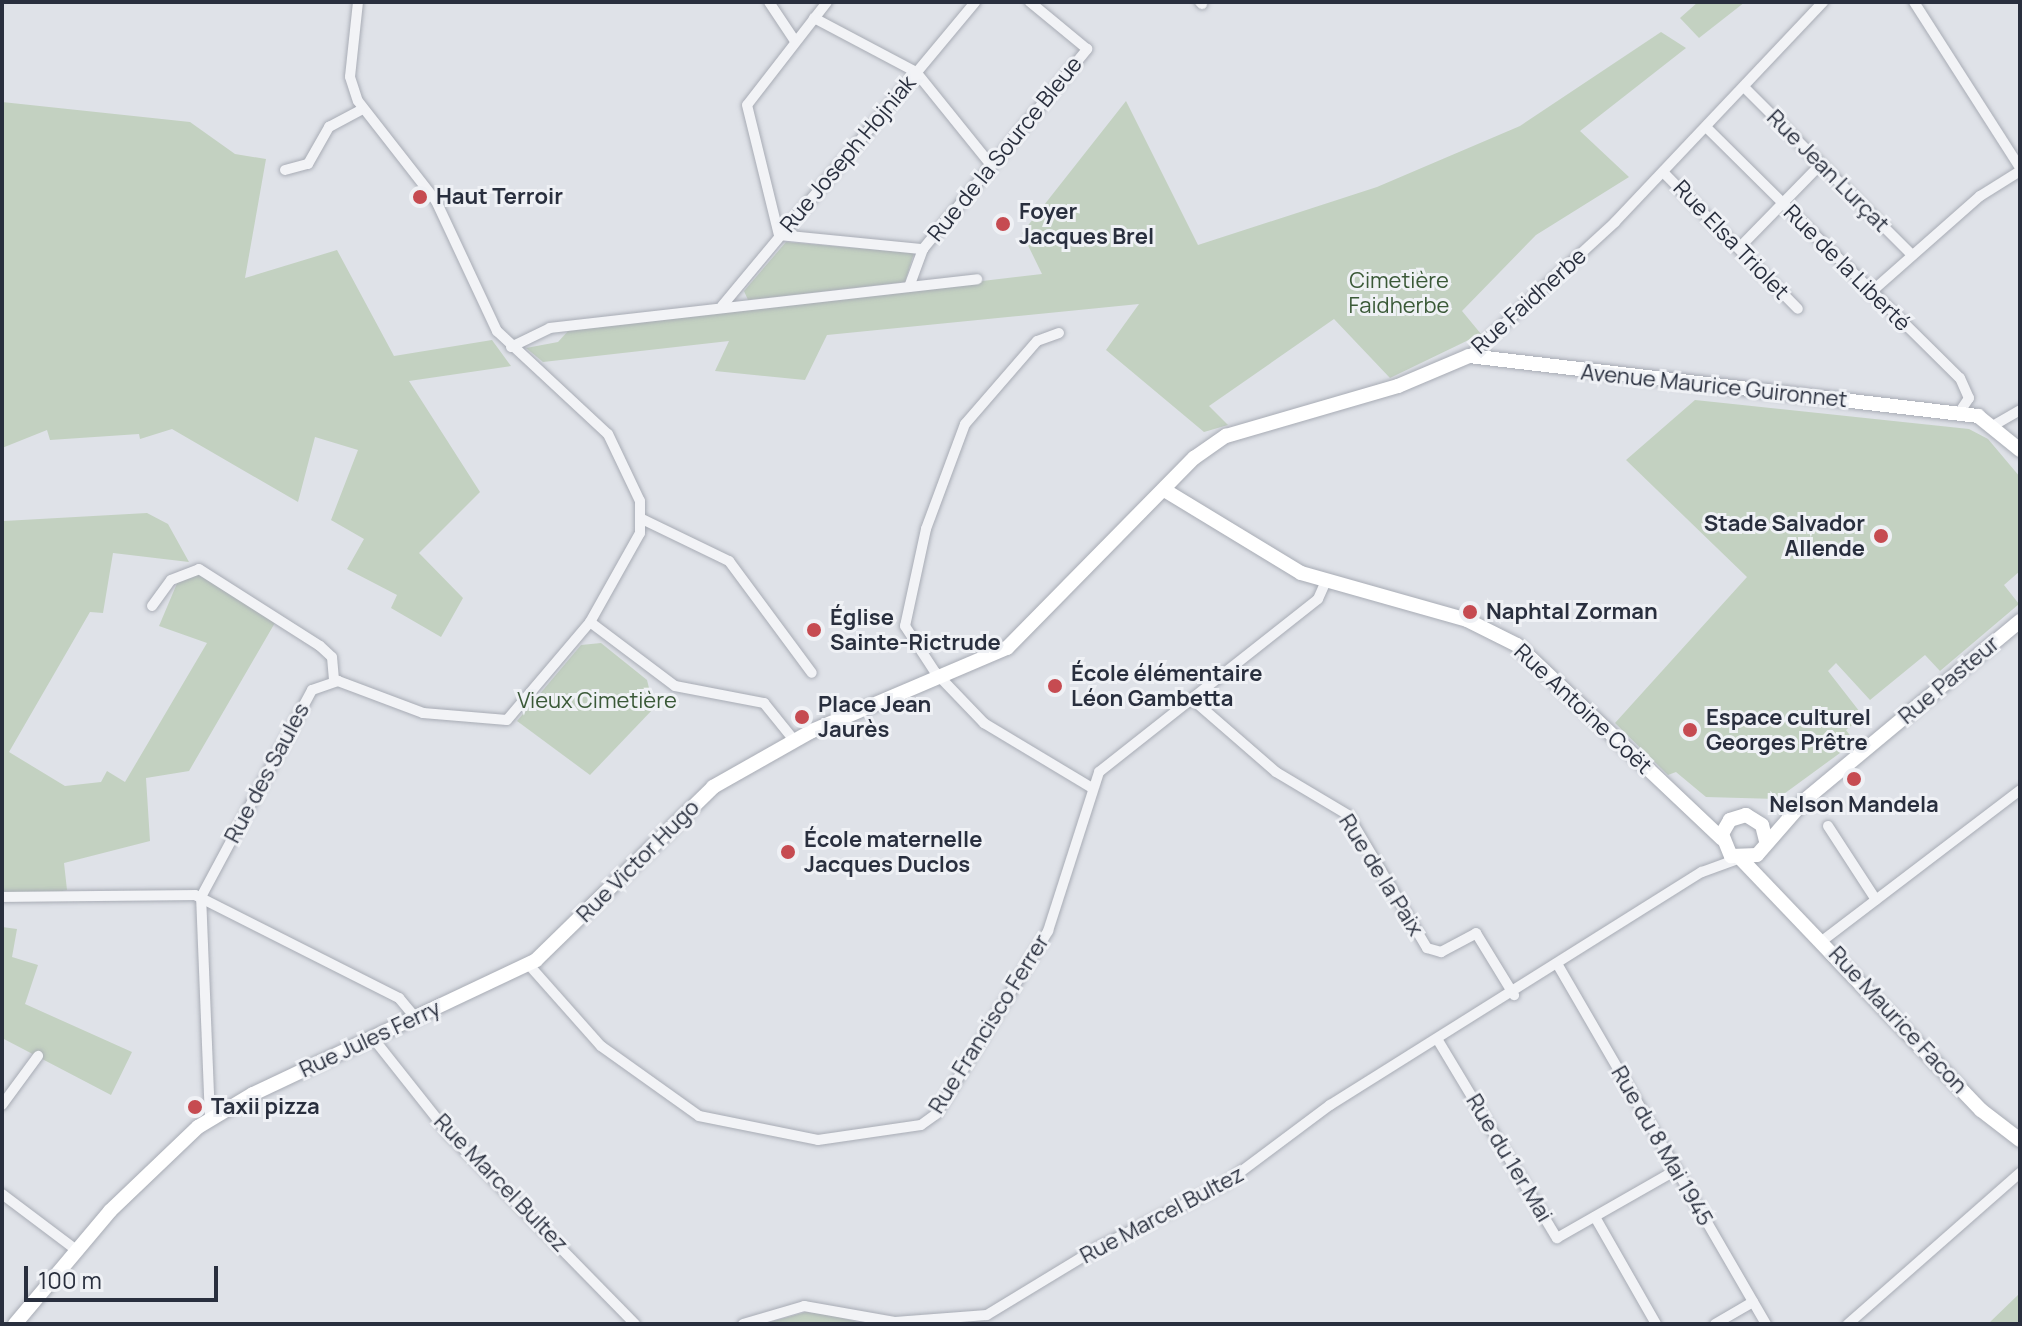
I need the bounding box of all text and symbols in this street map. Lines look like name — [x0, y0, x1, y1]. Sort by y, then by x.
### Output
street label: Rue de la Source Bleue — [922, 51, 1088, 247]
street label: Rue Joseph Hojniak — [775, 70, 921, 238]
street label: Rue Jean Lurçat — [1761, 104, 1895, 238]
street label: Rue Elsa Triolet — [1668, 175, 1794, 305]
place label: Haut Terroir — [436, 184, 563, 210]
marker: Haut Terroir — [411, 188, 429, 206]
place label: Foyer Jacques Brel — [1019, 198, 1154, 250]
street label: Rue de la Liberté — [1778, 199, 1916, 337]
marker: Foyer Jacques Brel — [994, 215, 1012, 233]
street label: Rue Faidherbe — [1466, 243, 1592, 359]
park label: Cimetière Faidherbe — [1349, 267, 1449, 318]
street label: Avenue Maurice Guironnet — [1579, 359, 1849, 413]
place label: Stade Salvador Allende — [1704, 510, 1865, 562]
marker: Stade Salvador Allende — [1872, 527, 1890, 545]
place label: Naphtal Zorman — [1486, 599, 1658, 625]
marker: Naphtal Zorman — [1461, 603, 1479, 621]
place label: Église Sainte-Rictrude — [830, 604, 1001, 656]
marker: Église Sainte-Rictrude — [805, 621, 823, 639]
street label: Rue Pasteur — [1893, 630, 2005, 730]
street label: Rue Antoine Coët — [1509, 639, 1657, 779]
place label: École élémentaire Léon Gambetta — [1071, 660, 1262, 712]
marker: École élémentaire Léon Gambetta — [1046, 677, 1064, 695]
park label: Vieux Cimetière — [517, 688, 677, 714]
place label: Place Jean Jaurès — [818, 691, 931, 742]
street label: Rue des Saules — [219, 699, 315, 847]
place label: Espace culturel Georges Prêtre — [1706, 704, 1871, 756]
marker: Place Jean Jaurès — [793, 708, 811, 726]
marker: Espace culturel Georges Prêtre — [1681, 721, 1699, 739]
marker: Nelson Mandela — [1845, 770, 1863, 788]
place label: Nelson Mandela — [1769, 792, 1939, 818]
street label: Rue Victor Hugo — [571, 794, 705, 928]
street label: Rue de la Paix — [1333, 809, 1429, 941]
place label: École maternelle Jacques Duclos — [804, 826, 982, 878]
marker: École maternelle Jacques Duclos — [779, 843, 797, 861]
street label: Rue Francisco Ferrer — [923, 930, 1055, 1118]
street label: Rue Maurice Facon — [1823, 941, 1973, 1099]
street label: Rue Jules Ferry — [295, 995, 445, 1083]
street label: Rue du 8 Mai 1945 — [1606, 1061, 1718, 1231]
street label: Rue du 1er Mai — [1461, 1089, 1557, 1227]
place label: Taxii pizza — [211, 1094, 320, 1120]
marker: Taxii pizza — [186, 1098, 204, 1116]
street label: Rue Marcel Bultez — [428, 1109, 574, 1257]
street label: Rue Marcel Bultez — [1076, 1161, 1248, 1269]
scale bar — [28, 1250, 222, 1300]
text: 100 m — [38, 1263, 102, 1296]

